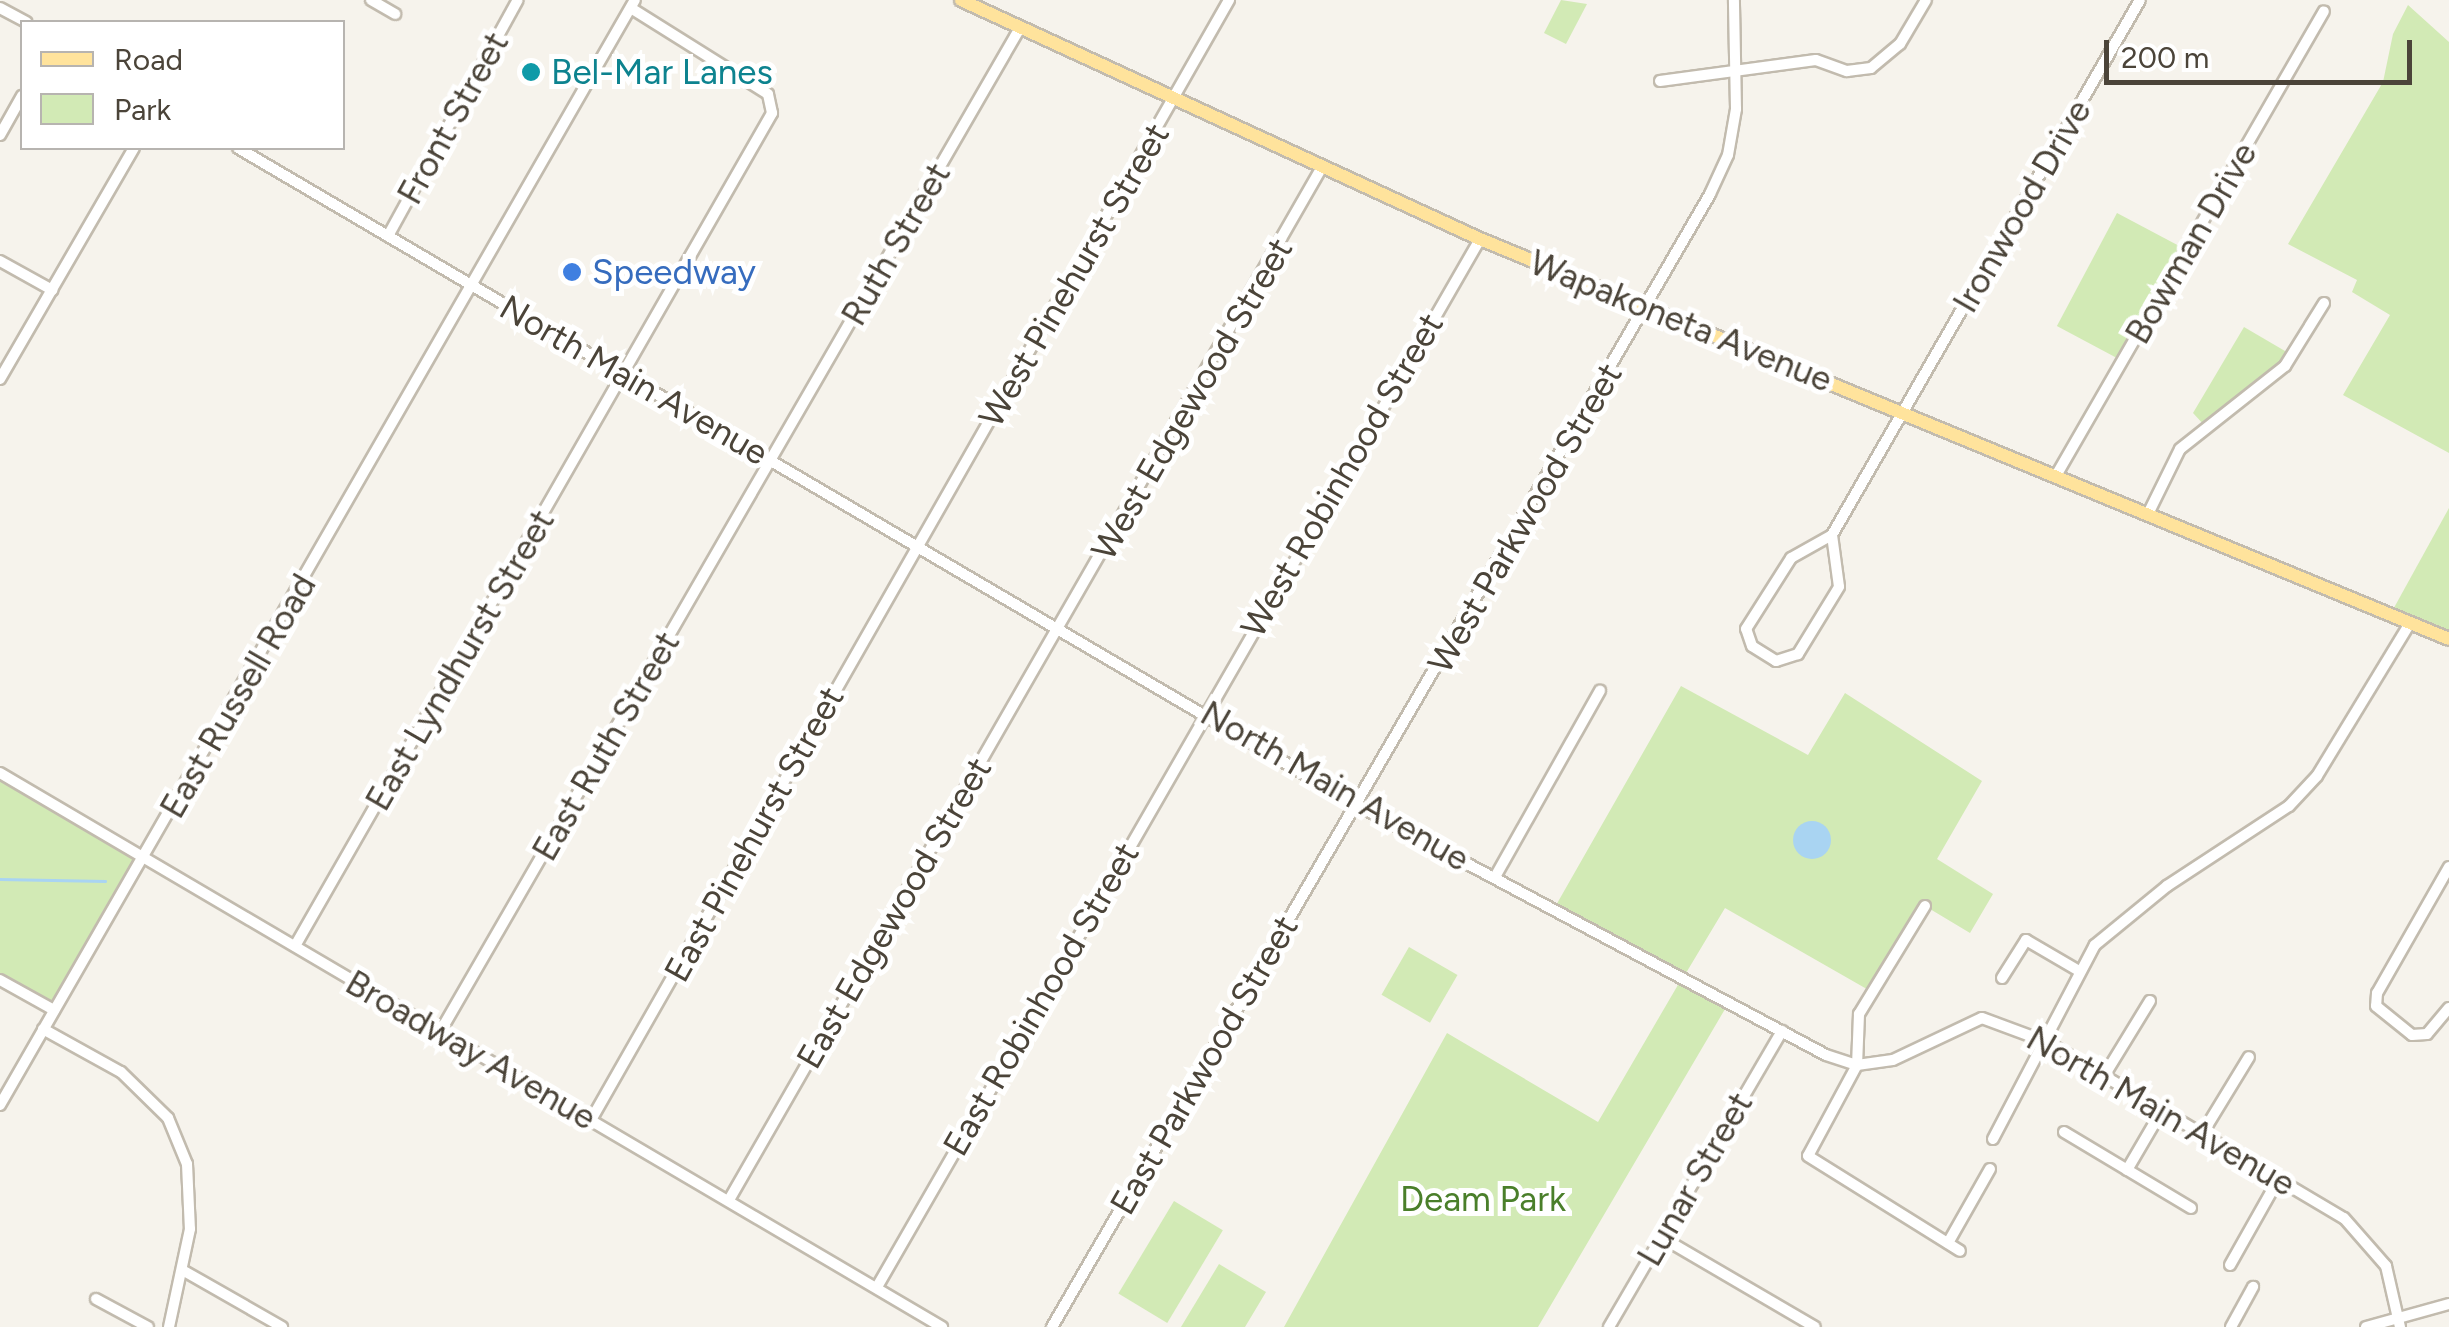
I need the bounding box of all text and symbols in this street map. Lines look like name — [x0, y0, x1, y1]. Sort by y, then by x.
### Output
legend — [20, 20, 345, 150]
scale bar — [2109, 20, 2416, 82]
street label: Front Street — [389, 25, 517, 211]
text: 200 m — [2121, 39, 2209, 76]
text: Road — [114, 41, 183, 78]
place label: Bel-Mar Lanes — [551, 51, 773, 93]
marker: Bel-Mar Lanes — [520, 61, 542, 83]
text: Park — [114, 91, 171, 128]
street label: Ironwood Drive — [1944, 92, 2100, 320]
street label: West Pinehurst Street — [970, 116, 1178, 434]
street label: Bowman Drive — [2116, 135, 2266, 351]
street label: Ruth Street — [833, 155, 959, 333]
street label: West Edgewood Street — [1083, 231, 1301, 567]
street label: Wapakoneta Avenue — [1524, 241, 1838, 401]
place label: Speedway — [592, 251, 756, 293]
marker: Speedway — [561, 261, 583, 283]
street label: North Main Avenue — [492, 286, 776, 474]
street label: West Robinhood Street — [1232, 306, 1452, 644]
street label: West Parkwood Street — [1419, 356, 1631, 680]
street label: East Lyndhurst Street — [357, 502, 563, 818]
street label: East Russell Road — [151, 567, 325, 825]
street label: East Ruth Street — [523, 624, 689, 868]
street label: East Pinehurst Street — [655, 679, 853, 989]
street label: North Main Avenue — [1193, 692, 1477, 880]
street label: East Edgewood Street — [788, 750, 1000, 1076]
street label: East Robinhood Street — [934, 835, 1148, 1163]
street label: East Parkwood Street — [1101, 908, 1307, 1222]
street label: Broadway Avenue — [338, 961, 604, 1139]
street label: North Main Avenue — [2019, 1017, 2303, 1205]
street label: Lunar Street — [1628, 1085, 1762, 1273]
park label: Deam Park — [1400, 1178, 1566, 1220]

